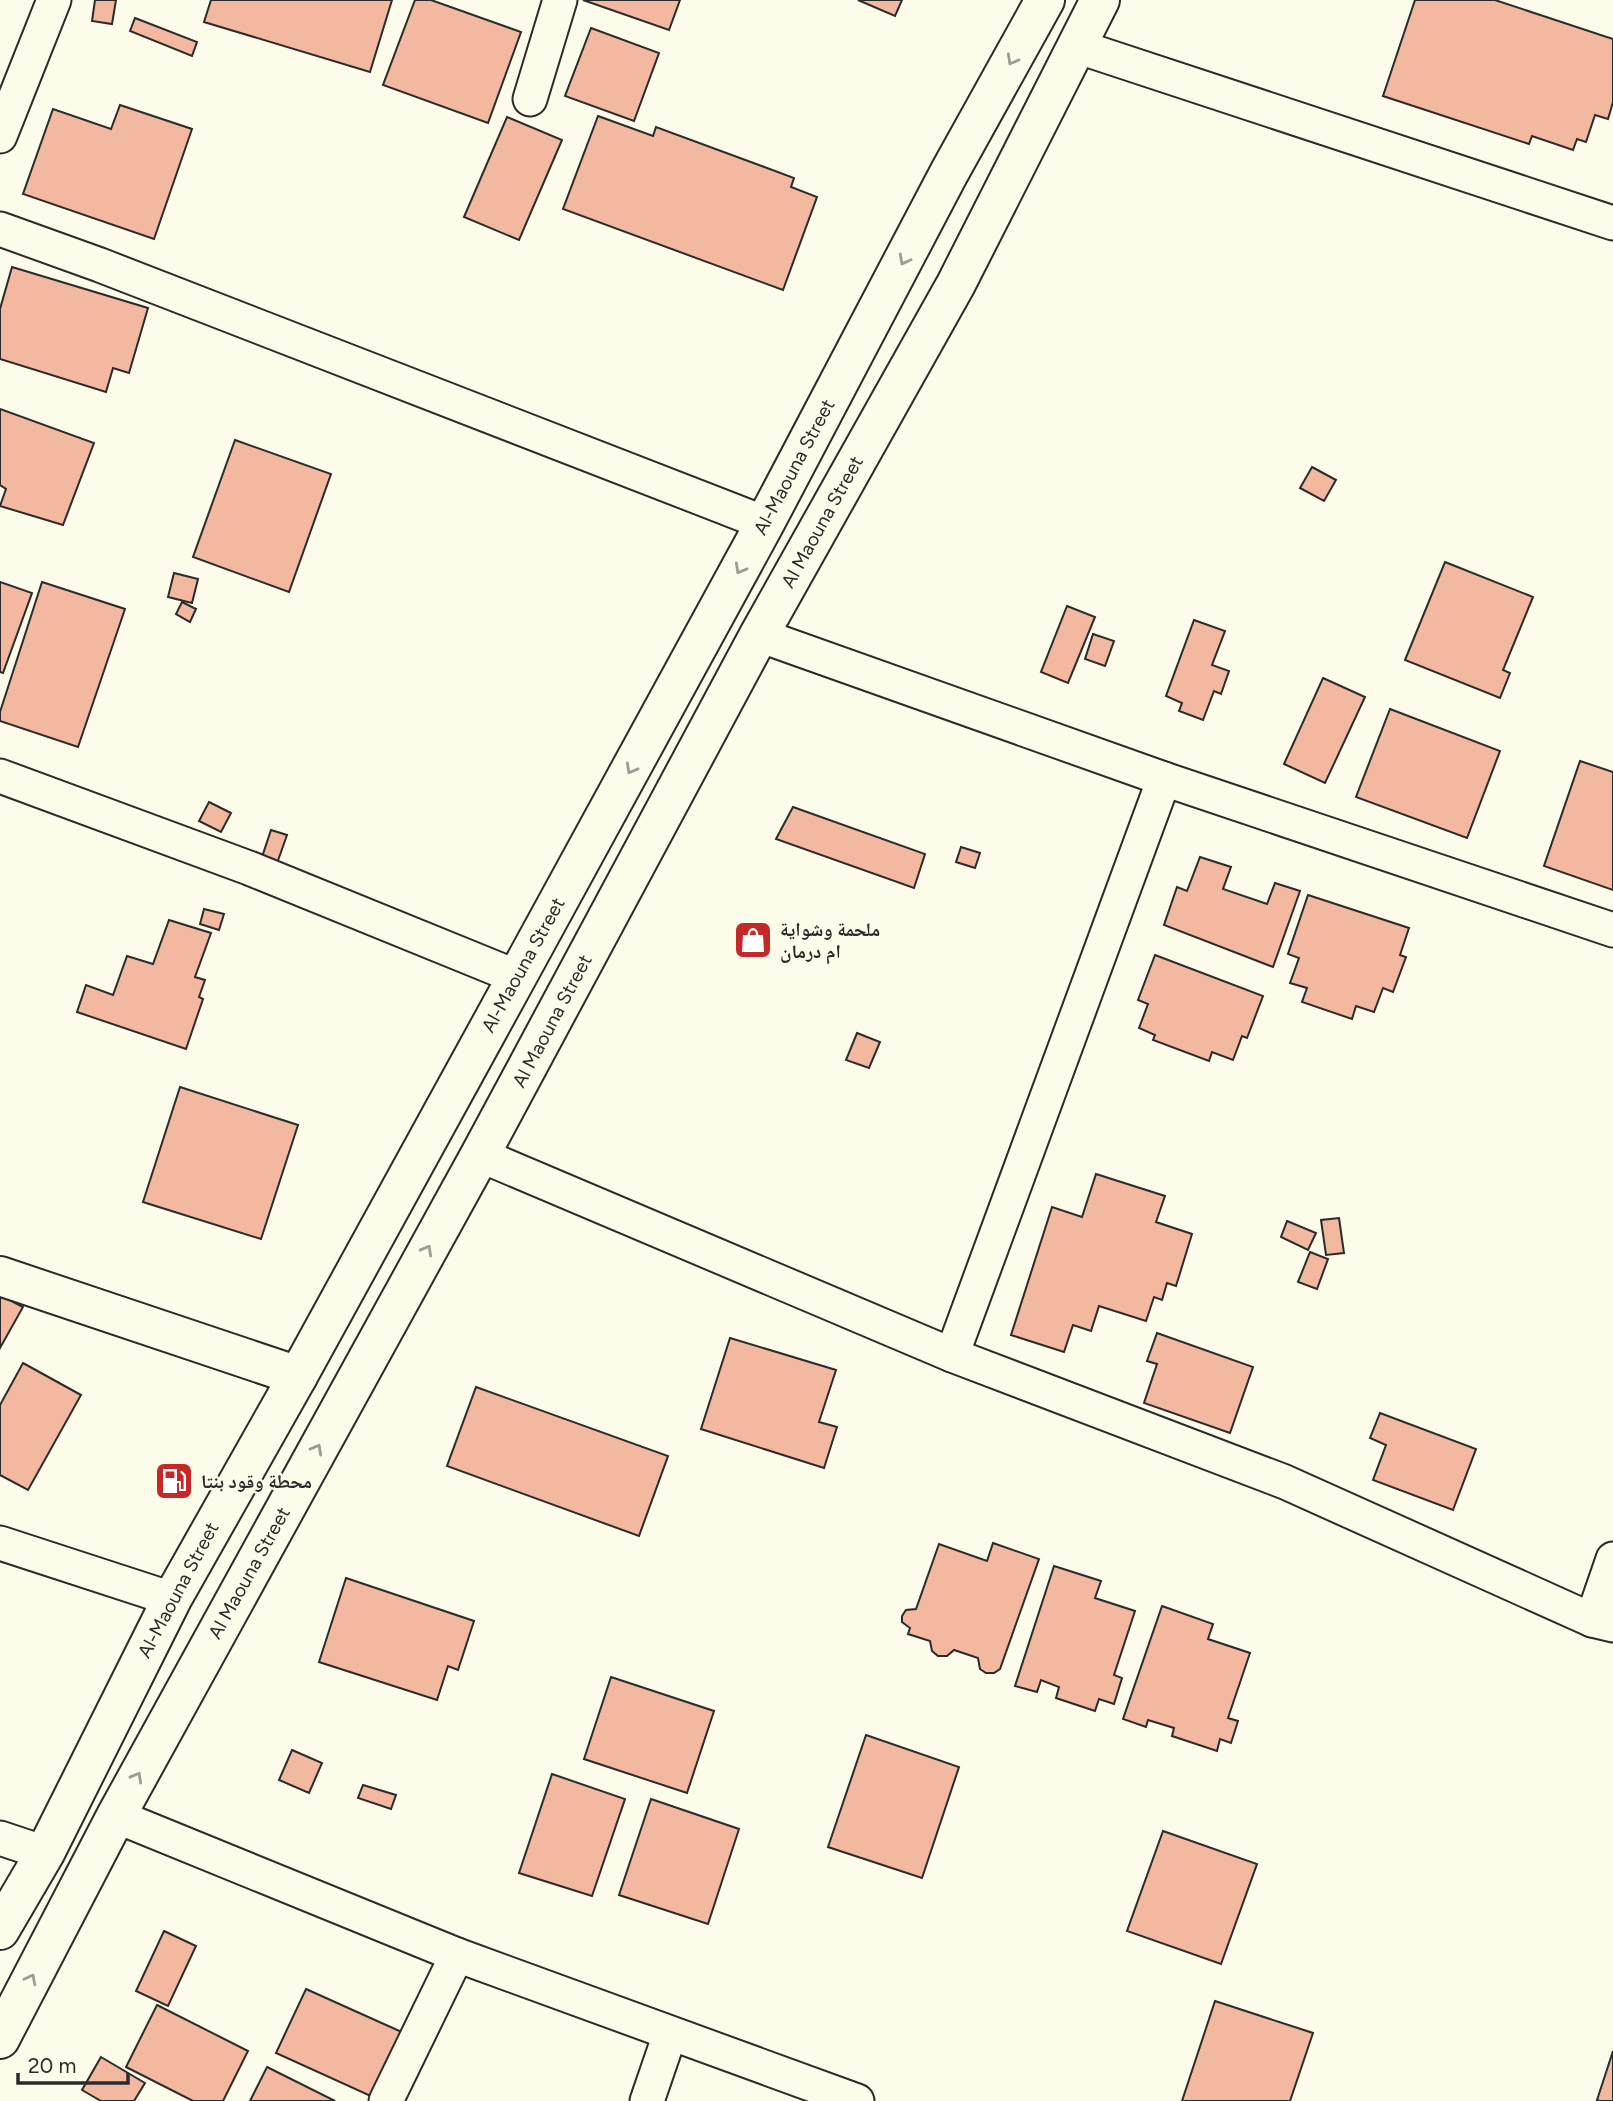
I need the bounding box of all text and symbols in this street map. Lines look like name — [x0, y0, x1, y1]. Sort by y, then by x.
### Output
one-way arrow — [1007, 52, 1020, 65]
one-way arrow — [899, 252, 912, 265]
street label: Al-Maouna Street — [749, 395, 839, 539]
street label: Al Maouna Street — [776, 452, 868, 592]
one-way arrow — [735, 562, 748, 574]
one-way arrow — [626, 761, 639, 774]
street label: Al-Maouna Street — [476, 894, 570, 1036]
place label: ملحمة وشواية ام درمان — [780, 918, 880, 965]
shop icon: ملحمة وشواية ام درمان — [732, 919, 774, 961]
street label: Al Maouna Street — [507, 951, 597, 1091]
one-way arrow — [419, 1244, 432, 1257]
one-way arrow — [309, 1444, 322, 1456]
fuel station icon: محطة وقود بنتا — [153, 1460, 195, 1502]
place label: محطة وقود بنتا — [201, 1470, 312, 1493]
street label: Al Maouna Street — [203, 1503, 295, 1643]
street label: Al-Maouna Street — [133, 1518, 223, 1662]
one-way arrow — [129, 1772, 142, 1785]
one-way arrow — [23, 1974, 37, 1986]
scale bar — [18, 2042, 128, 2086]
text: 20 m — [28, 2053, 76, 2078]

